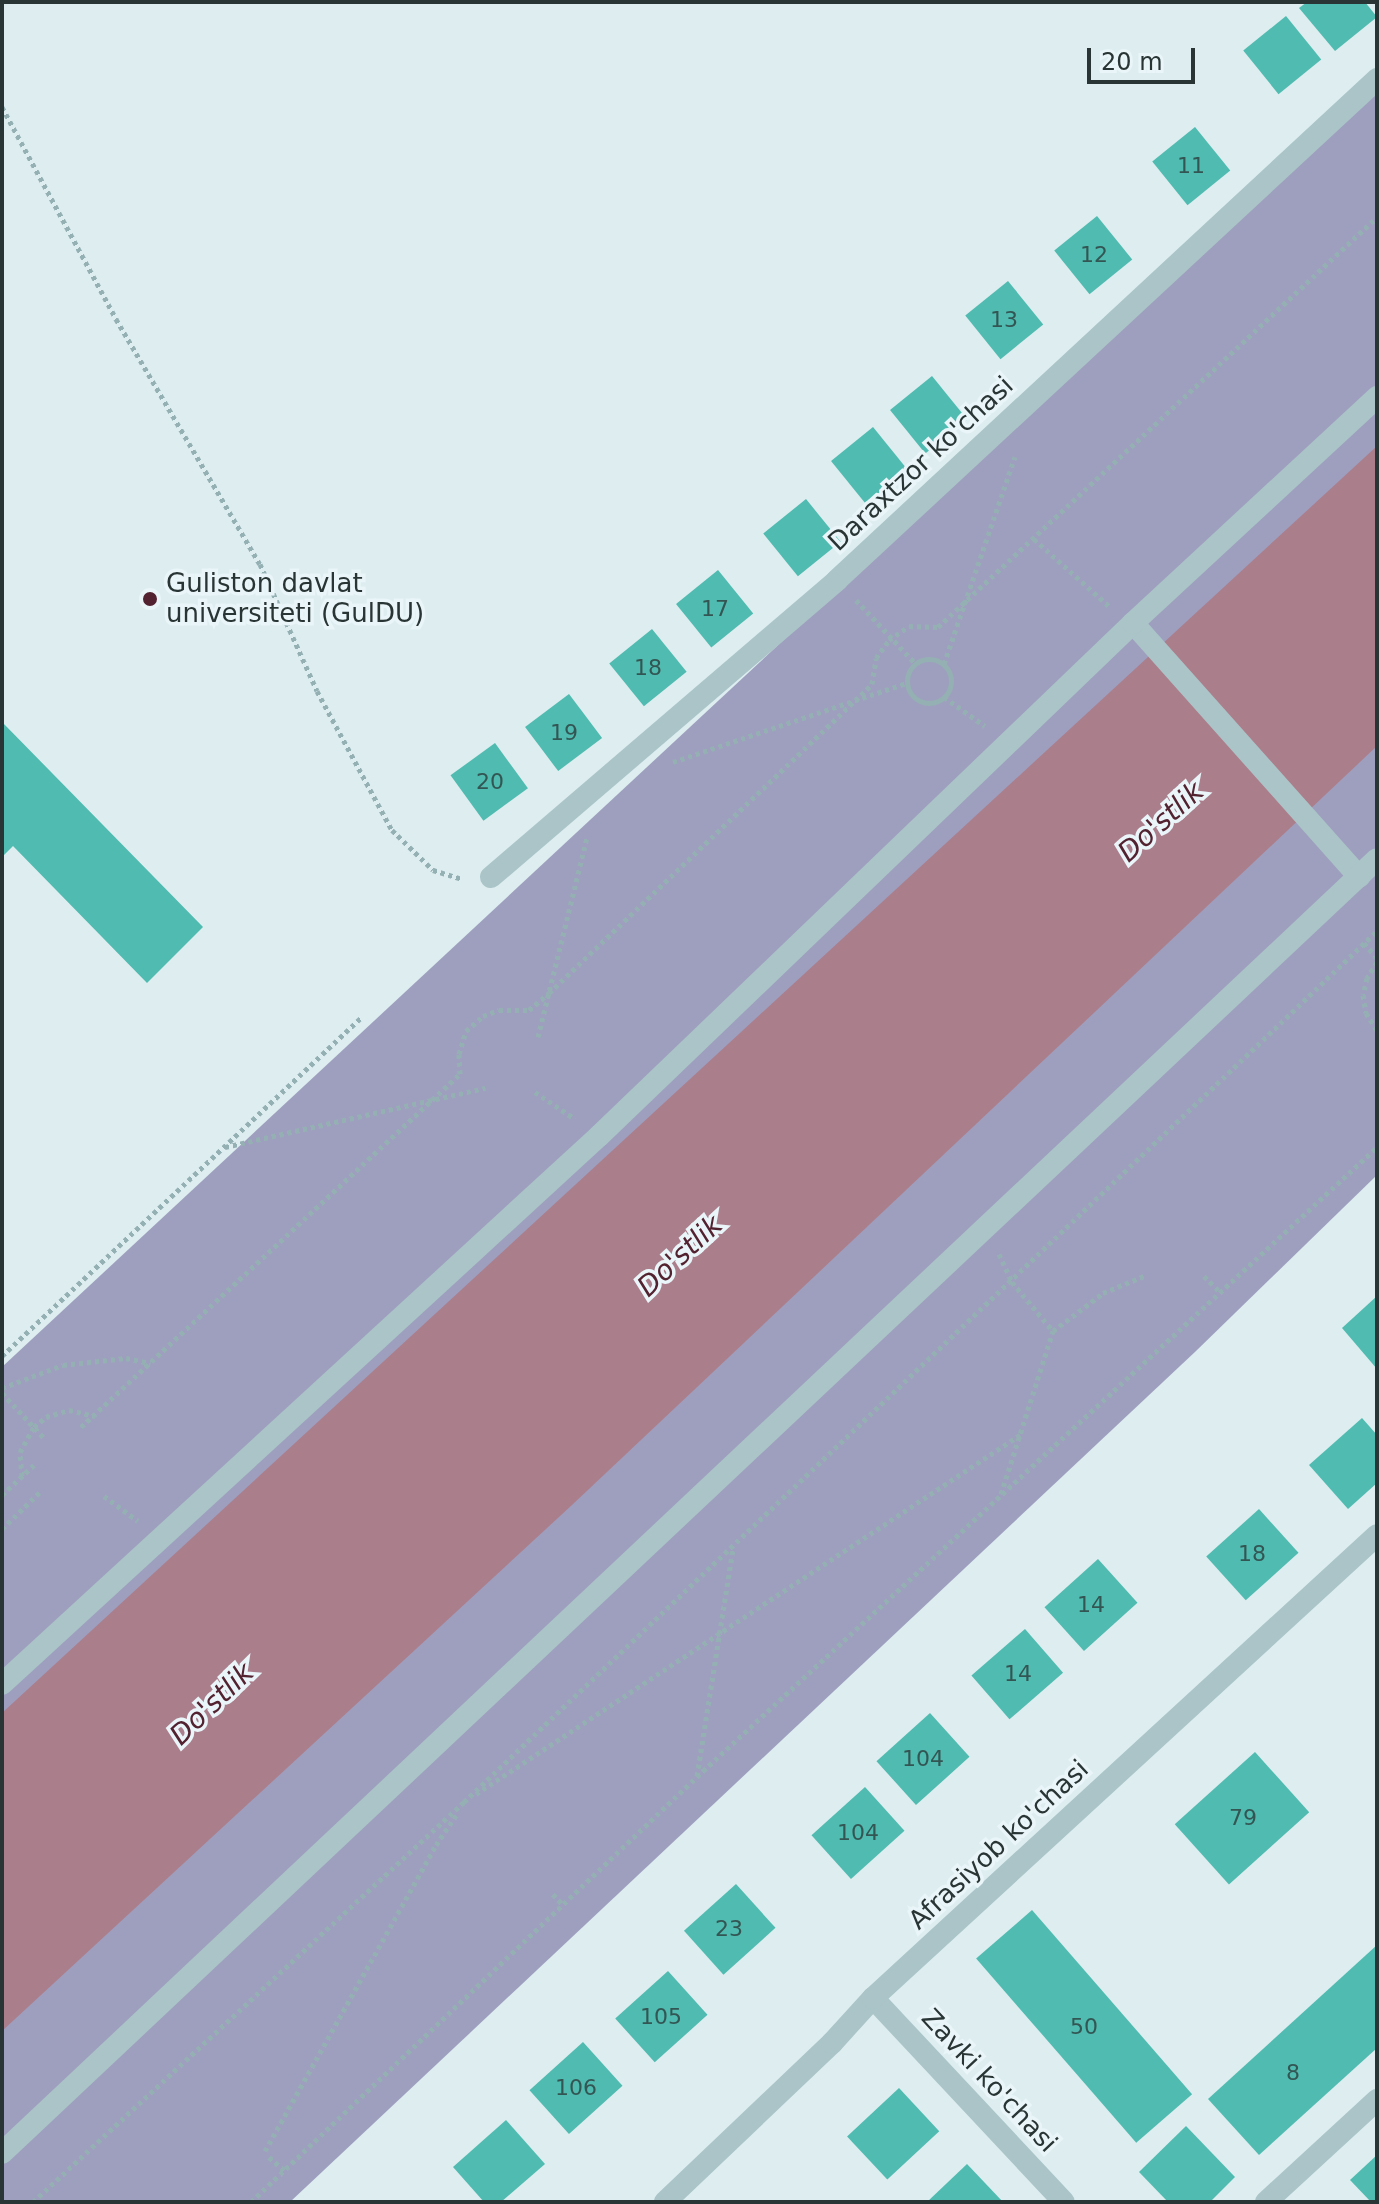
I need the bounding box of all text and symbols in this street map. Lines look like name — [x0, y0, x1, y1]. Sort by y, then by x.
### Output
scale bar — [1091, 32, 1199, 82]
text: 20 m — [1101, 48, 1163, 76]
house number: 11 — [1177, 153, 1205, 179]
house number: 12 — [1080, 242, 1108, 268]
house number: 13 — [990, 307, 1018, 333]
street label: Daraxtzor ko'chasi — [822, 370, 1020, 558]
place label: Guliston davlat universiteti (GulDU) — [166, 568, 424, 630]
marker: Guliston davlat universiteti (GulDU) — [141, 590, 159, 608]
house number: 17 — [701, 596, 729, 622]
house number: 18 — [634, 655, 662, 681]
house number: 19 — [550, 720, 578, 746]
house number: 20 — [476, 769, 504, 795]
water label: Do'stlik — [1111, 775, 1211, 869]
water label: Do'stlik — [631, 1208, 729, 1304]
house number: 18 — [1238, 1541, 1266, 1567]
house number: 14 — [1077, 1592, 1105, 1618]
water label: Do'stlik — [163, 1656, 261, 1752]
house number: 14 — [1004, 1661, 1032, 1687]
house number: 104 — [902, 1746, 944, 1772]
street label: Afrasiyob ko'chasi — [903, 1754, 1095, 1936]
house number: 79 — [1229, 1805, 1257, 1831]
house number: 104 — [837, 1820, 879, 1846]
house number: 23 — [715, 1916, 743, 1942]
street label: Zavki ko'chasi — [915, 2003, 1063, 2159]
house number: 105 — [640, 2004, 682, 2030]
house number: 50 — [1070, 2014, 1098, 2040]
house number: 8 — [1286, 2060, 1300, 2086]
house number: 106 — [555, 2075, 597, 2101]

